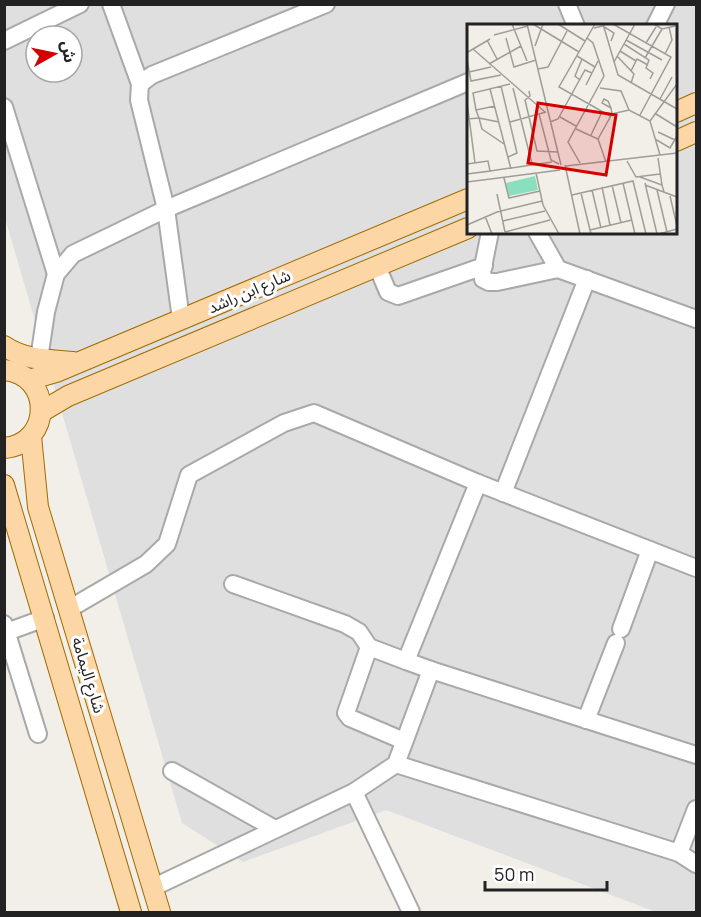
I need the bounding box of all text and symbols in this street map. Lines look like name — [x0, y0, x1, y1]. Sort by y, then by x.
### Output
north arrow — [24, 24, 84, 84]
inset map — [467, 24, 677, 234]
text: ش — [56, 39, 81, 64]
street label: شارع ابن راشد — [204, 264, 294, 320]
street label: شارع اليمامة — [65, 634, 111, 716]
scale bar — [485, 854, 606, 892]
text: 50 m — [494, 862, 534, 886]

